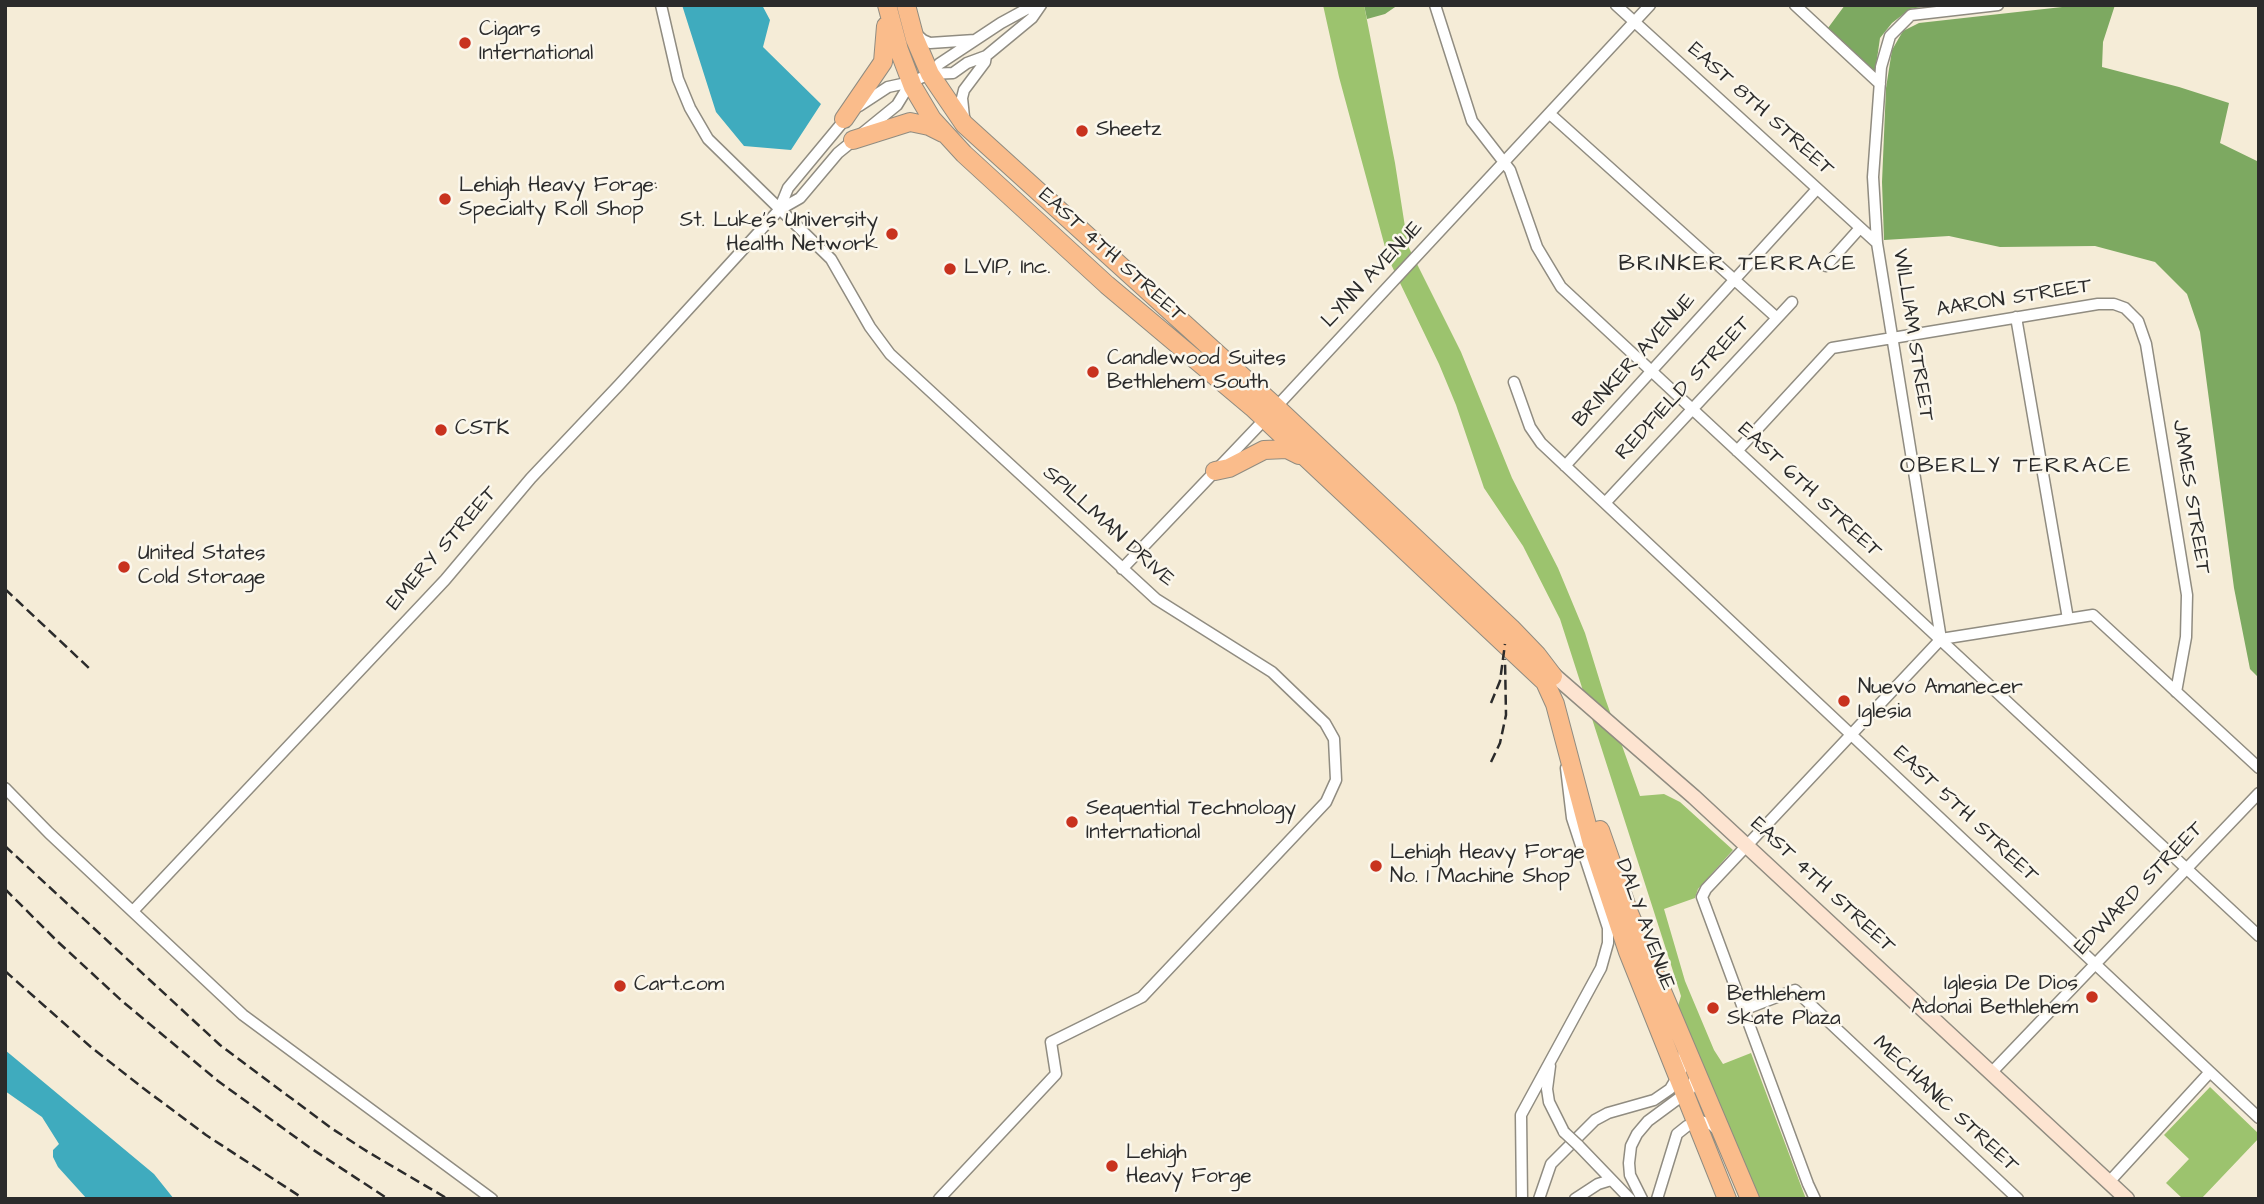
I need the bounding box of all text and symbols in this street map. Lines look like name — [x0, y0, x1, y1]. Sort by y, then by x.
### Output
place label: Cigars International — [479, 18, 593, 68]
marker: Cigars International — [457, 35, 473, 51]
street label: EAST 8TH STREET — [1682, 38, 1838, 182]
place label: Sheetz — [1096, 118, 1162, 144]
marker: Sheetz — [1074, 123, 1090, 139]
place label: Lehigh Heavy Forge: Specialty Roll Shop — [459, 174, 657, 224]
street label: EAST 4TH STREET — [1032, 183, 1190, 329]
marker: Lehigh Heavy Forge: Specialty Roll Shop — [437, 191, 453, 207]
place label: St. Luke's University Health Network — [680, 209, 878, 259]
street label: LYNN AVENUE — [1317, 216, 1429, 334]
marker: St. Luke's University Health Network — [884, 226, 900, 242]
street label: WILLIAM STREET — [1886, 247, 1938, 423]
district label: BRINKER TERRACE — [1620, 251, 1856, 279]
place label: LVIP, Inc. — [964, 256, 1050, 282]
marker: LVIP, Inc. — [942, 261, 958, 277]
street label: AARON STREET — [1934, 274, 2094, 324]
street label: BRINKER AVENUE — [1568, 289, 1702, 433]
street label: REDFIELD STREET — [1611, 312, 1757, 466]
place label: Candlewood Suites Bethlehem South — [1107, 347, 1286, 397]
marker: Candlewood Suites Bethlehem South — [1085, 364, 1101, 380]
place label: CSTK — [455, 417, 509, 443]
street label: EAST 6TH STREET — [1732, 418, 1886, 564]
street label: JAMES STREET — [2165, 418, 2215, 576]
marker: CSTK — [433, 422, 449, 438]
district label: OBERLY TERRACE — [1901, 453, 2131, 481]
street label: SPILLMAN DRIVE — [1037, 461, 1179, 593]
street label: EMERY STREET — [382, 482, 504, 616]
place label: United States Cold Storage — [138, 542, 266, 592]
marker: United States Cold Storage — [116, 559, 132, 575]
place label: Nuevo Amanecer Iglesia — [1858, 676, 2023, 726]
marker: Nuevo Amanecer Iglesia — [1836, 693, 1852, 709]
street label: EAST 5TH STREET — [1887, 741, 2043, 889]
place label: Sequential Technology International — [1086, 797, 1296, 847]
street label: EAST 4TH STREET — [1744, 812, 1900, 960]
marker: Sequential Technology International — [1064, 814, 1080, 830]
street label: EDWARD STREET — [2070, 817, 2210, 961]
place label: Lehigh Heavy Forge No. 1 Machine Shop — [1390, 841, 1585, 891]
street label: DALY AVENUE — [1609, 856, 1679, 994]
marker: Lehigh Heavy Forge No. 1 Machine Shop — [1368, 858, 1384, 874]
place label: Iglesia De Dios Adonai Bethlehem — [1911, 972, 2078, 1022]
place label: Cart.com — [634, 973, 724, 999]
marker: Cart.com — [612, 978, 628, 994]
place label: Bethlehem Skate Plaza — [1727, 983, 1841, 1033]
marker: Iglesia De Dios Adonai Bethlehem — [2084, 989, 2100, 1005]
marker: Bethlehem Skate Plaza — [1705, 1000, 1721, 1016]
street label: MECHANIC STREET — [1867, 1031, 2023, 1179]
place label: Lehigh Heavy Forge — [1126, 1141, 1252, 1191]
marker: Lehigh Heavy Forge — [1104, 1158, 1120, 1174]

